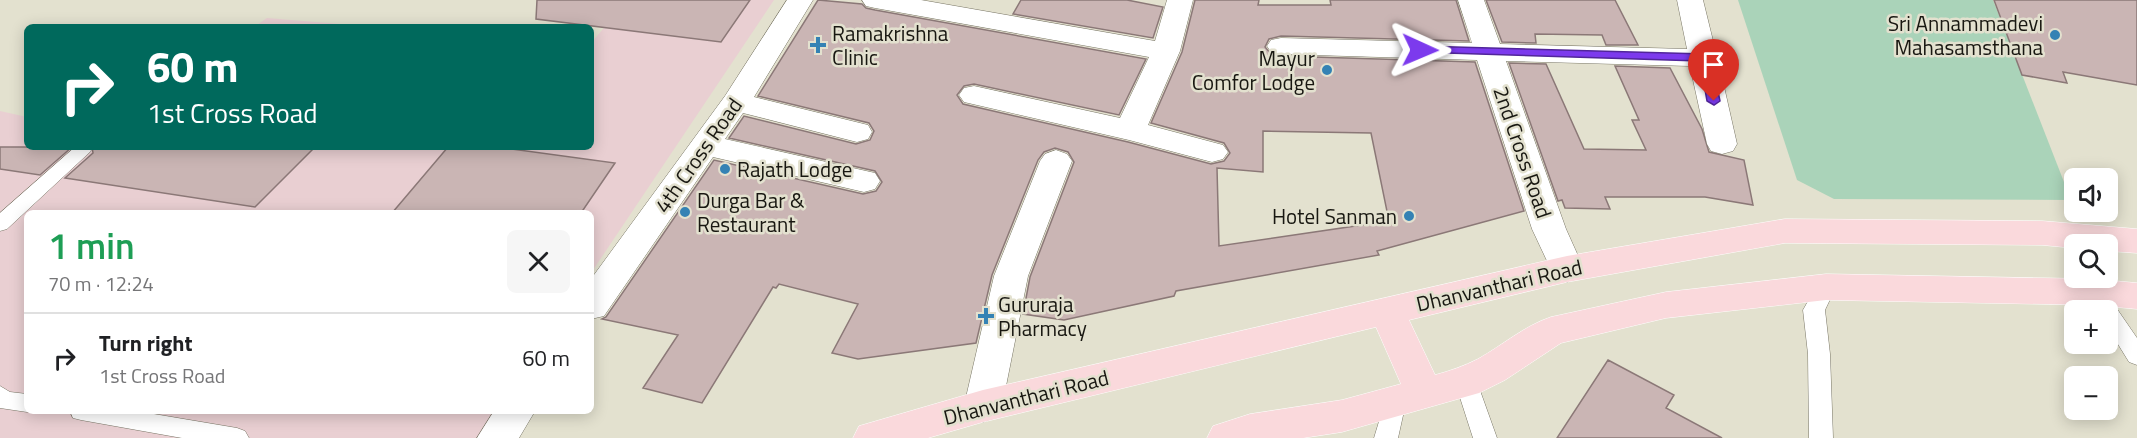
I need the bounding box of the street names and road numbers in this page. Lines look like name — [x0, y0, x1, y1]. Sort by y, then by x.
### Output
street label: 2nd Cross Road — [1485, 82, 1561, 222]
street label: 4th Cross Road — [646, 91, 750, 219]
street label: Dhanvanthari Road — [1413, 250, 1585, 320]
street label: Dhanvanthari Road — [940, 361, 1112, 433]

